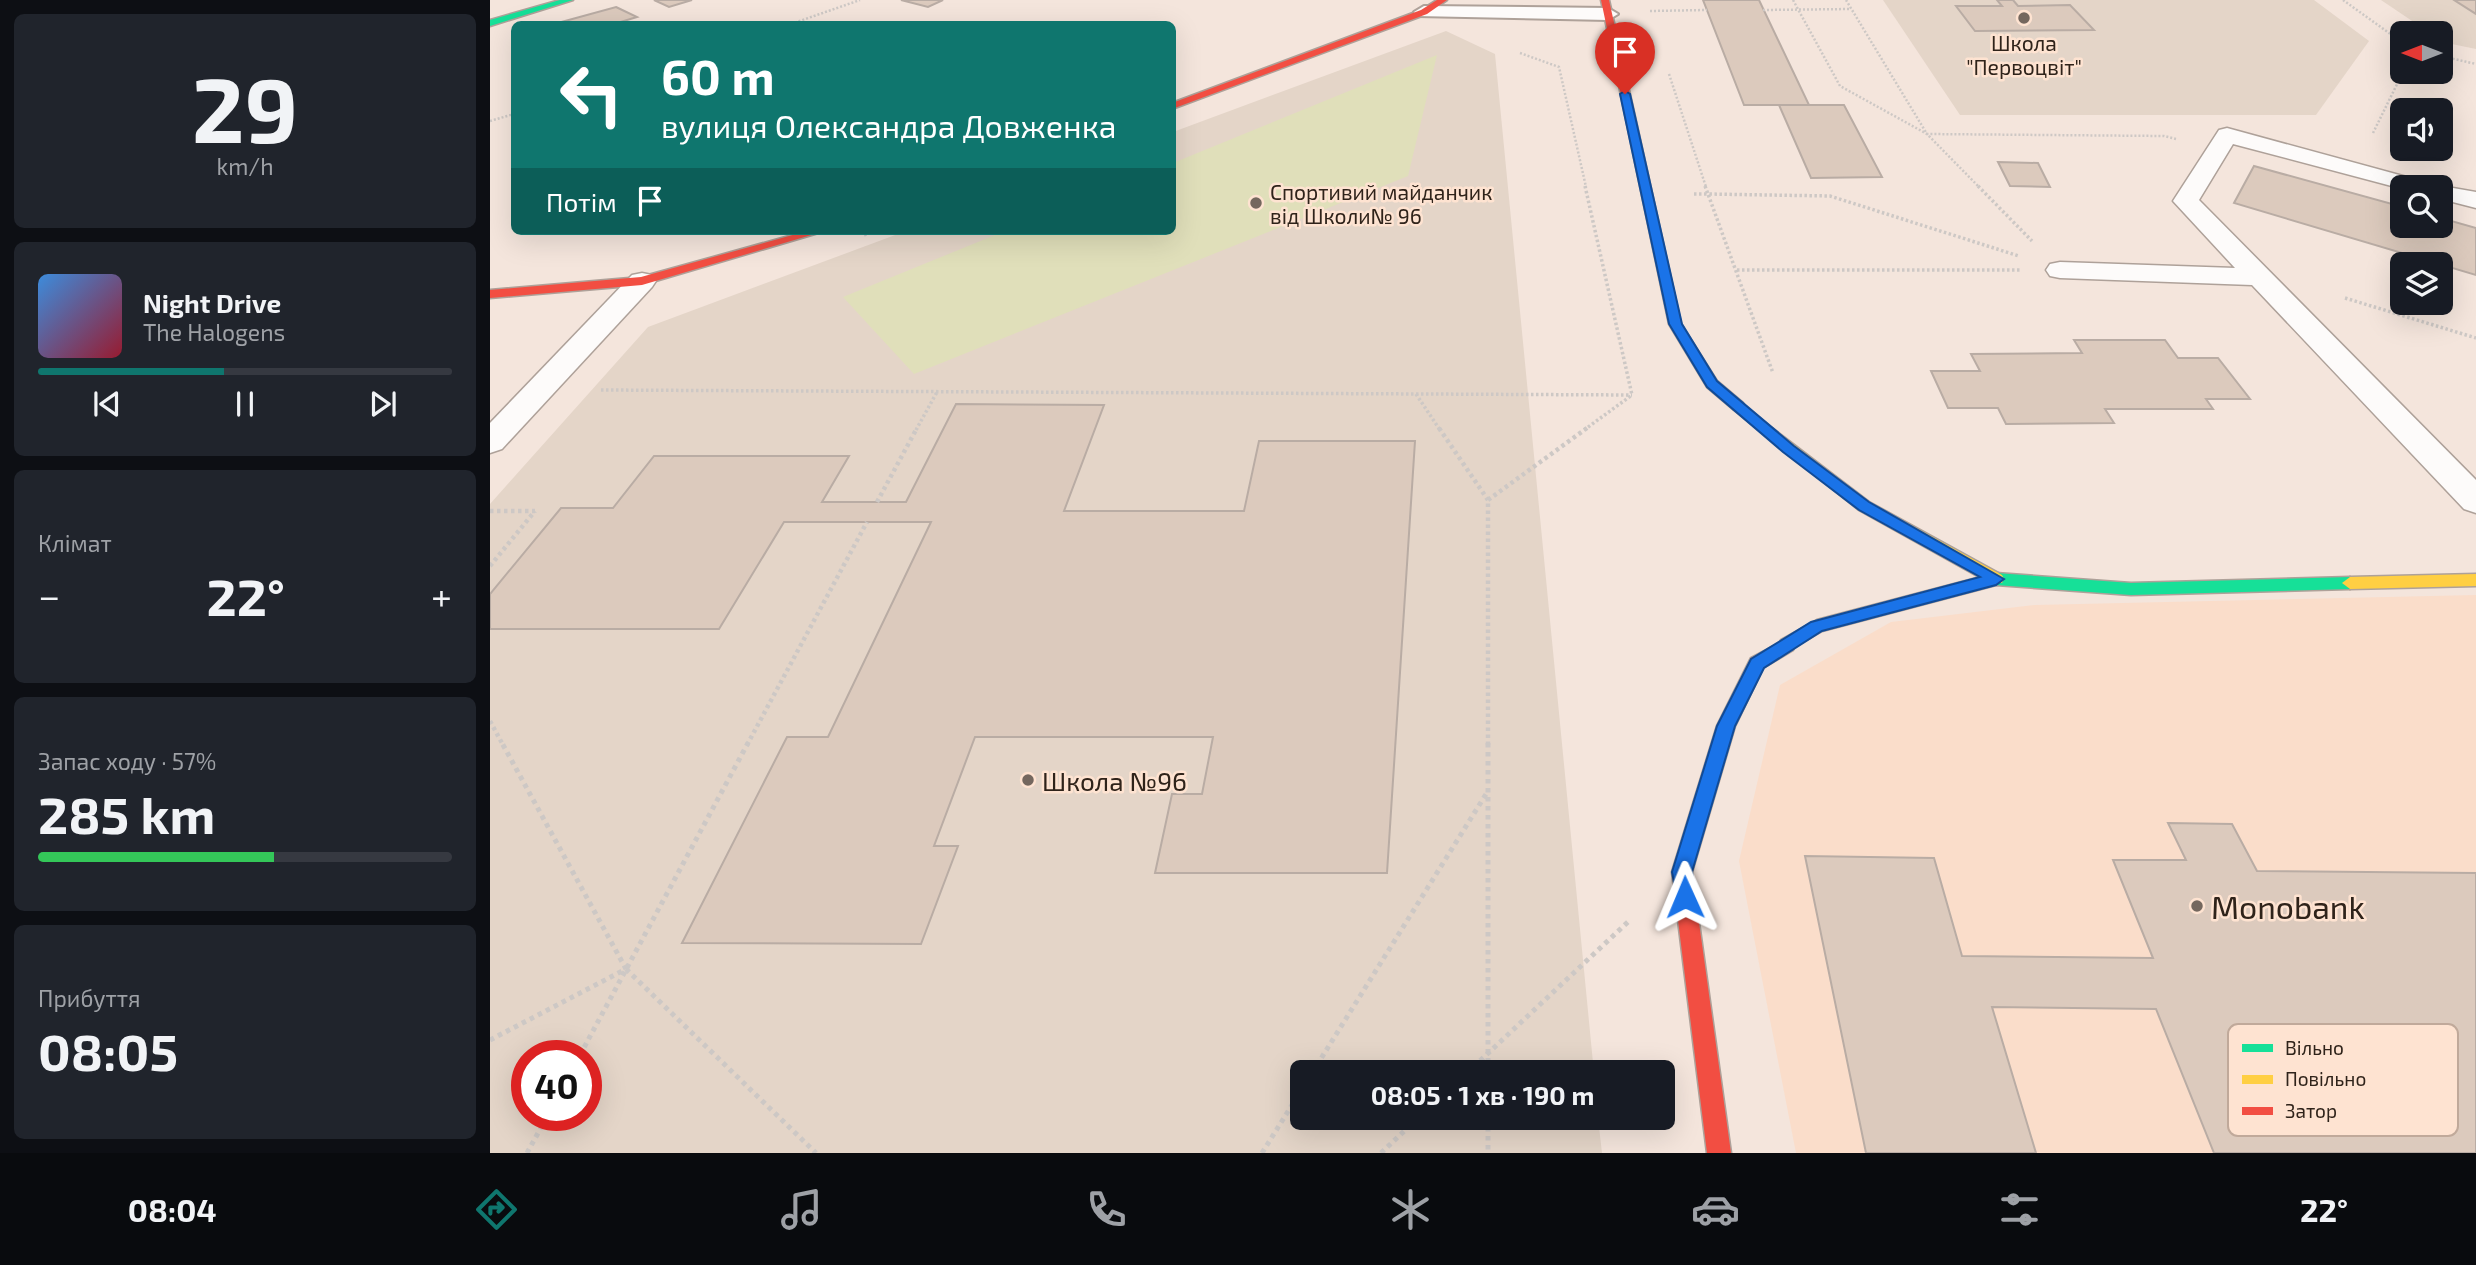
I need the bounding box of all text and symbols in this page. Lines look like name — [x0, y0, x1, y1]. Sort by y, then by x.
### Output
marker: Школа "Первоцвіт" — [2016, 10, 2032, 26]
north arrow — [2390, 21, 2454, 84]
map controls — [2390, 21, 2453, 315]
pin — [1595, 22, 1655, 94]
place label: Школа "Первоцвіт" — [1966, 30, 2082, 79]
icon: arrive — [1606, 33, 1644, 71]
text: 60 m — [661, 46, 775, 105]
icon: left — [546, 49, 637, 140]
text: 29 — [192, 52, 298, 161]
button: sound — [2390, 98, 2453, 161]
text: вулиця Олександра Довженка — [661, 106, 1116, 144]
text: km/h — [216, 152, 274, 180]
button: search — [2390, 175, 2453, 238]
place label: Спортивий майданчик від Школи№ 96 — [1270, 179, 1492, 228]
icon: arrive — [631, 182, 669, 220]
text: Потім — [546, 186, 617, 217]
marker: Спортивий майданчик від Школи№ 96 — [1248, 195, 1264, 211]
button: layers — [2390, 252, 2453, 315]
text: Night Drive — [143, 287, 281, 318]
text: The Halogens — [143, 318, 285, 346]
icon: previous — [88, 385, 126, 423]
icon: pause — [226, 385, 264, 423]
icon: next — [364, 385, 402, 423]
text: Клімат — [38, 529, 112, 557]
text: 22° — [206, 564, 285, 626]
text: − — [38, 572, 60, 618]
text: + — [431, 572, 452, 618]
text: Запас ходу · 57% — [38, 747, 216, 775]
place label: Школа №96 — [1042, 765, 1187, 796]
marker: Школа №96 — [1020, 772, 1036, 788]
text: 285 km — [38, 782, 215, 844]
position arrow — [1648, 860, 1722, 934]
place label: Monobank — [2211, 887, 2365, 925]
marker: Monobank — [2189, 898, 2205, 914]
text: Прибуття — [38, 984, 141, 1012]
text: 08:05 — [38, 1019, 178, 1081]
legend — [2228, 1024, 2458, 1136]
text: Вільно — [2285, 1036, 2344, 1059]
speed limit sign: 40 — [511, 1040, 602, 1131]
text: Повільно — [2285, 1067, 2366, 1090]
text: 08:05 · 1 хв · 190 m — [1371, 1079, 1594, 1110]
text: Затор — [2285, 1099, 2337, 1122]
icon: directions — [472, 1185, 521, 1234]
icon: music — [777, 1185, 826, 1234]
icon: phone — [1082, 1185, 1131, 1234]
icon: climate — [1386, 1185, 1435, 1234]
icon: car — [1691, 1185, 1740, 1234]
icon: filters — [1995, 1185, 2044, 1234]
text: 08:04 — [128, 1190, 217, 1228]
text: 22° — [2300, 1190, 2348, 1228]

